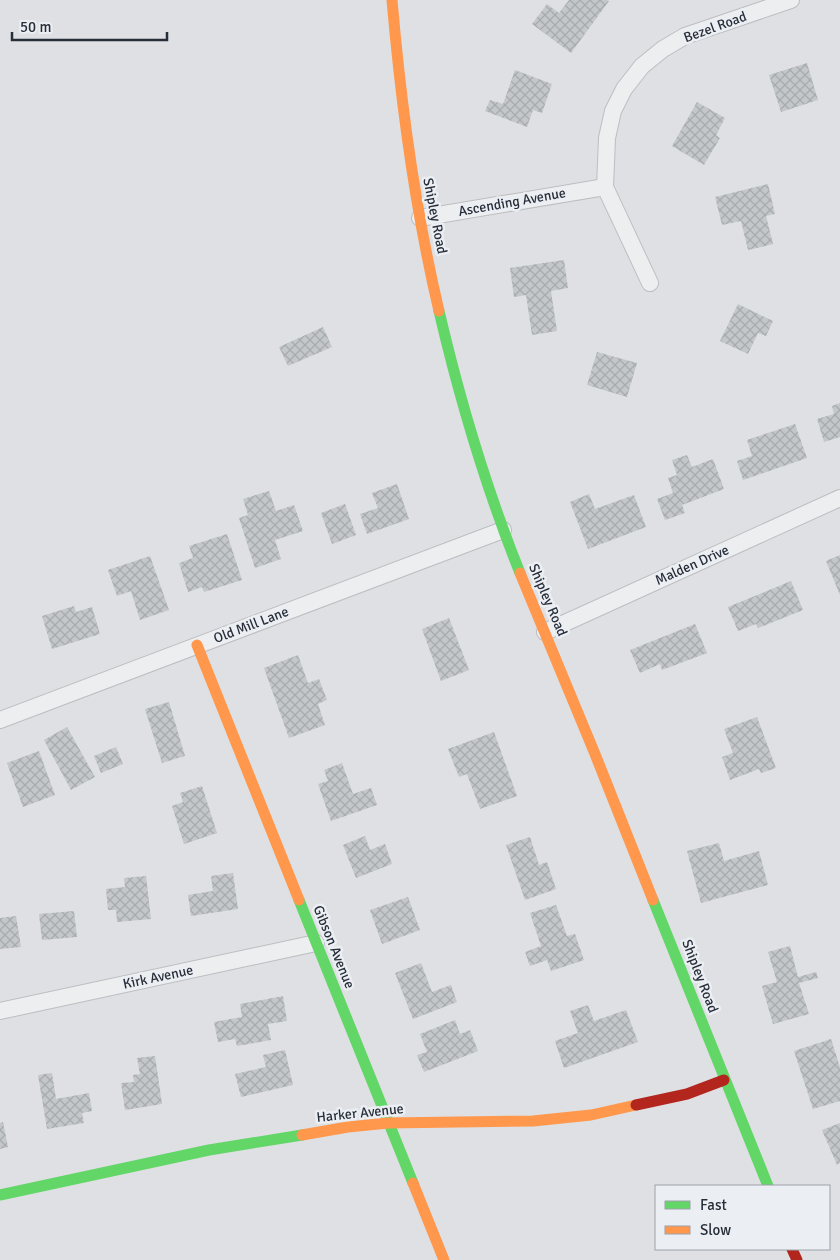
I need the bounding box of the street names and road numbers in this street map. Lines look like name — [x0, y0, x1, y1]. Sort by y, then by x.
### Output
street label: Bezel Road — [681, 8, 749, 46]
street label: Shipley Road — [419, 177, 451, 255]
street label: Ascending Avenue — [457, 184, 567, 220]
street label: Malden Drive — [653, 541, 731, 589]
street label: Shipley Road — [525, 561, 571, 639]
street label: Old Mill Lane — [211, 603, 291, 647]
street label: Gibson Avenue — [310, 903, 358, 991]
street label: Shipley Road — [678, 937, 722, 1015]
street label: Kirk Avenue — [121, 961, 195, 993]
street label: Harker Avenue — [316, 1100, 404, 1126]

